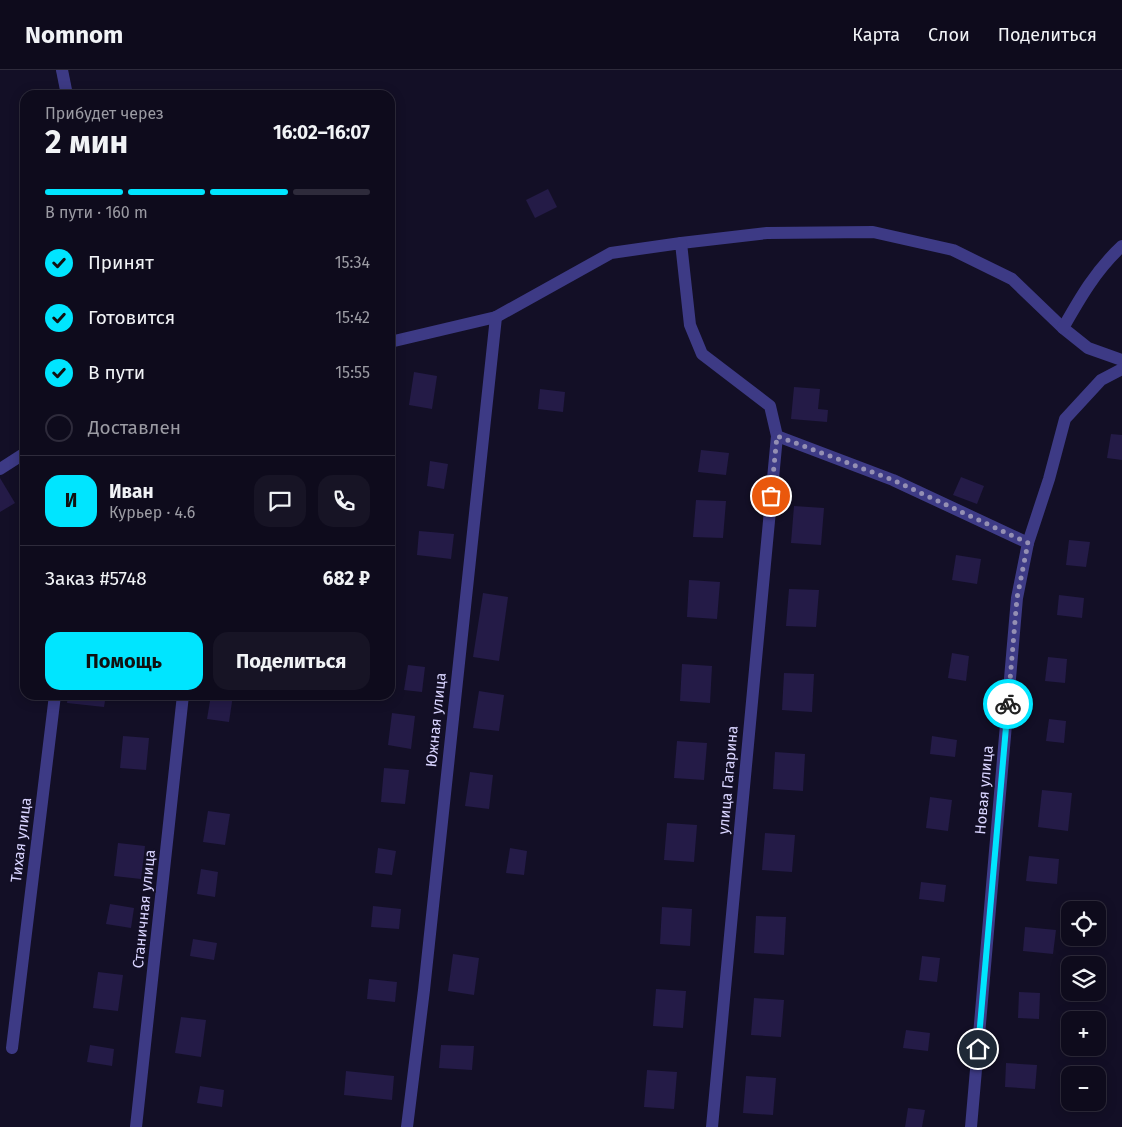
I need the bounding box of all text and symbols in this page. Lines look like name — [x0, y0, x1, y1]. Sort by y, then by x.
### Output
text: Nomnom — [25, 21, 123, 49]
text: Карта — [852, 24, 900, 46]
text: Слои — [928, 24, 970, 46]
text: Поделиться — [998, 24, 1097, 46]
text: Прибудет через — [45, 104, 164, 123]
text: 16:02–16:07 — [273, 121, 370, 144]
text: 2 мин — [45, 123, 128, 161]
text: В пути · 160 m — [45, 203, 148, 222]
icon: check — [45, 249, 73, 277]
text: Принят — [88, 251, 154, 274]
text: 15:34 — [335, 253, 370, 272]
icon: check — [45, 304, 73, 332]
text: Готовится — [88, 306, 175, 329]
text: 15:42 — [335, 308, 370, 327]
icon: check — [45, 359, 73, 387]
text: В пути — [88, 361, 145, 384]
text: 15:55 — [335, 363, 370, 382]
text: Доставлен — [88, 416, 181, 439]
button: chat — [254, 475, 306, 527]
button: phone — [318, 475, 370, 527]
pin — [750, 475, 792, 517]
text: Иван — [109, 480, 154, 503]
icon: bag — [757, 482, 785, 510]
text: И — [65, 489, 77, 512]
text: Курьер · 4.6 — [109, 503, 195, 522]
text: Заказ #5748 — [45, 567, 147, 590]
text: 682 ₽ — [323, 567, 370, 590]
button: Помощь — [45, 632, 203, 690]
button: Поделиться — [213, 632, 370, 690]
street label: Южная улица — [422, 672, 450, 768]
courier — [983, 679, 1033, 729]
icon: bike — [994, 690, 1022, 718]
street label: улица Гагарина — [714, 725, 742, 835]
street label: Новая улица — [971, 745, 997, 835]
street label: Тихая улица — [7, 796, 35, 884]
street label: Станичная улица — [129, 849, 159, 969]
map controls — [1061, 901, 1106, 1111]
button: locate — [1061, 901, 1106, 946]
button: layers — [1061, 956, 1106, 1001]
button: + — [1061, 1011, 1106, 1056]
pin — [957, 1028, 999, 1070]
icon: home — [964, 1035, 992, 1063]
button: − — [1061, 1066, 1106, 1111]

